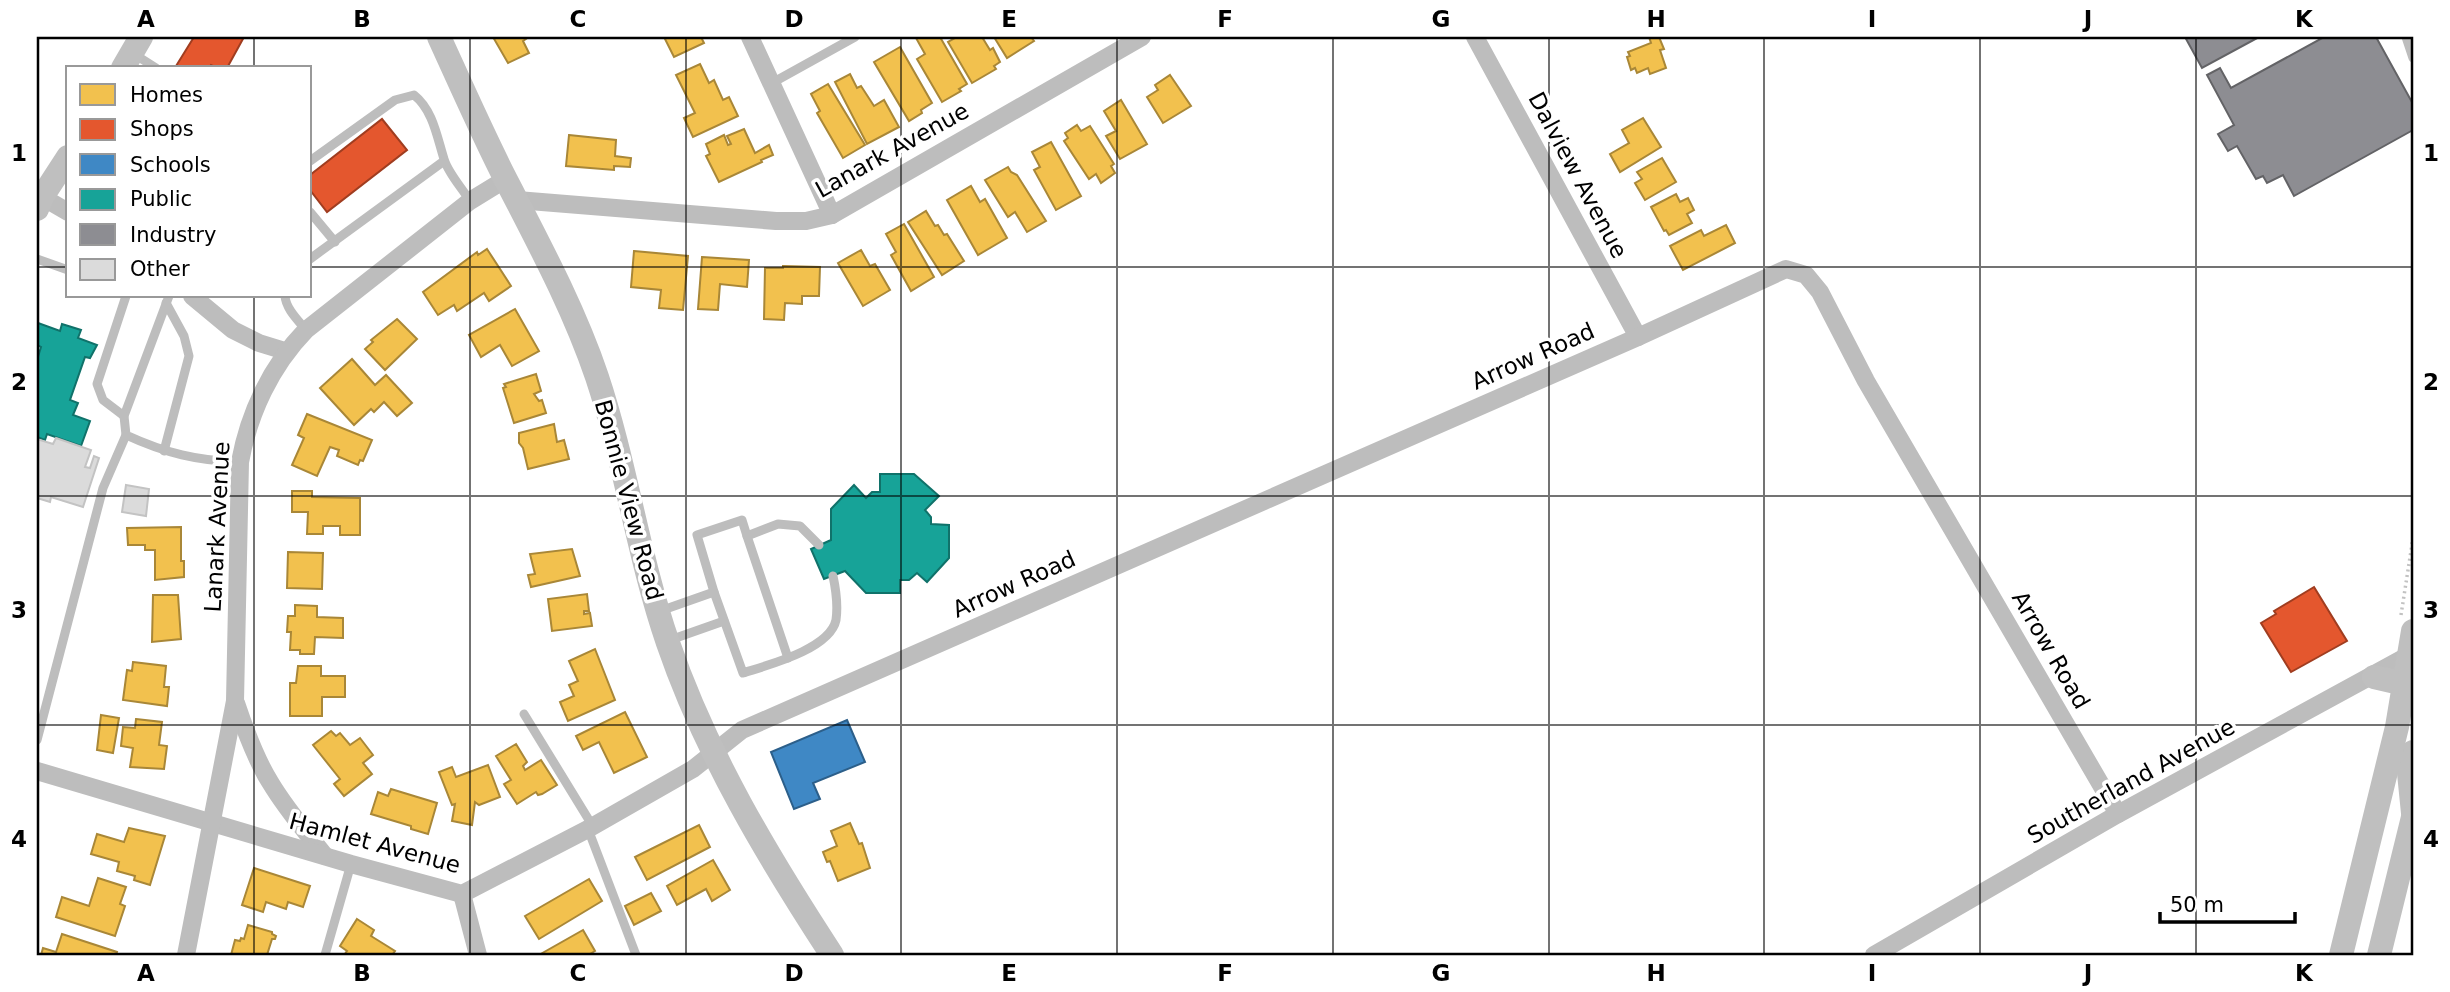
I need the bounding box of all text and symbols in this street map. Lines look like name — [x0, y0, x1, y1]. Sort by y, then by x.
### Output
text: A — [137, 6, 155, 32]
text: B — [353, 6, 371, 32]
text: C — [570, 6, 586, 32]
text: D — [784, 6, 804, 32]
text: E — [1001, 6, 1017, 32]
text: F — [1217, 6, 1233, 32]
text: G — [1432, 6, 1450, 32]
text: H — [1646, 6, 1666, 32]
text: I — [1868, 6, 1876, 32]
text: J — [2082, 6, 2092, 32]
text: K — [2295, 6, 2314, 32]
legend — [66, 66, 312, 298]
text: Homes — [130, 83, 203, 107]
street label: Dalview Avenue — [1523, 88, 1633, 262]
street label: Lanark Avenue — [811, 97, 973, 203]
text: Shops — [130, 117, 194, 141]
text: 1 — [11, 140, 27, 166]
text: 1 — [2423, 140, 2439, 166]
text: Schools — [130, 153, 211, 177]
text: Public — [130, 187, 192, 211]
text: Industry — [130, 223, 216, 247]
text: Other — [130, 257, 190, 281]
street label: Arrow Road — [1468, 317, 1598, 395]
text: 2 — [11, 369, 27, 395]
text: 2 — [2423, 369, 2439, 395]
street label: Bonnie View Road — [590, 397, 668, 603]
street label: Lanark Avenue — [200, 441, 234, 613]
street label: Arrow Road — [949, 545, 1079, 623]
street label: Arrow Road — [2007, 586, 2095, 714]
text: 3 — [11, 597, 27, 623]
text: 3 — [2423, 597, 2439, 623]
street label: Southerland Avenue — [2023, 713, 2239, 849]
street label: Hamlet Avenue — [287, 808, 463, 878]
text: 4 — [11, 826, 27, 852]
text: 4 — [2423, 826, 2439, 852]
scale bar — [2160, 880, 2294, 924]
text: 50 m — [2170, 893, 2224, 917]
text: A — [137, 960, 155, 986]
text: B — [353, 960, 371, 986]
text: C — [570, 960, 586, 986]
text: D — [784, 960, 804, 986]
text: E — [1001, 960, 1017, 986]
text: F — [1217, 960, 1233, 986]
text: G — [1432, 960, 1450, 986]
text: H — [1646, 960, 1666, 986]
text: I — [1868, 960, 1876, 986]
text: J — [2082, 960, 2092, 986]
text: K — [2295, 960, 2314, 986]

